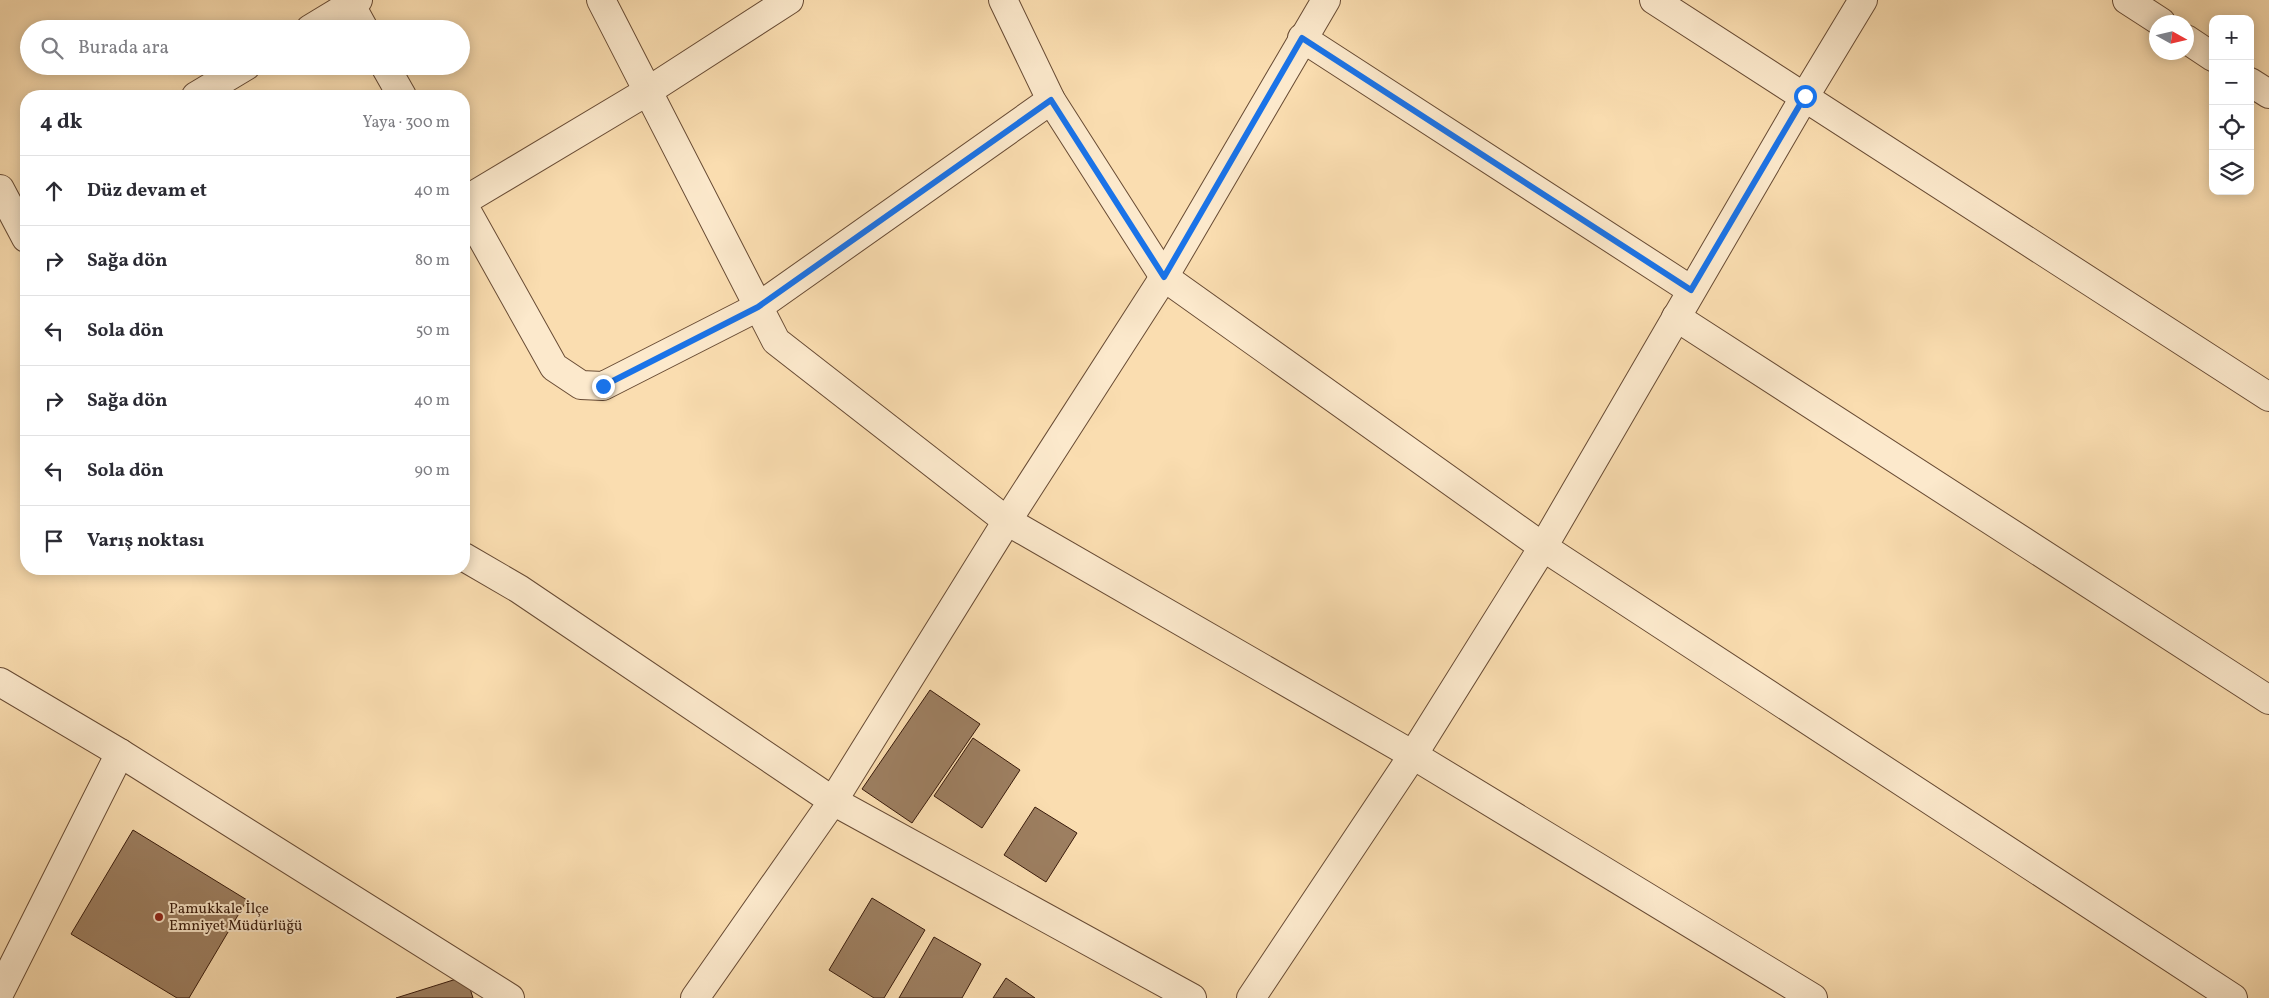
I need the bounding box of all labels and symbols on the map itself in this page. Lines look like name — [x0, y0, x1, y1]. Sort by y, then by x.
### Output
north arrow — [2149, 15, 2194, 60]
route start — [1794, 85, 1817, 108]
route end — [592, 375, 615, 398]
place label: Pamukkale İlçe Emniyet Müdürlüğü — [169, 899, 303, 937]
marker: Pamukkale İlçe Emniyet Müdürlüğü — [153, 911, 165, 923]

